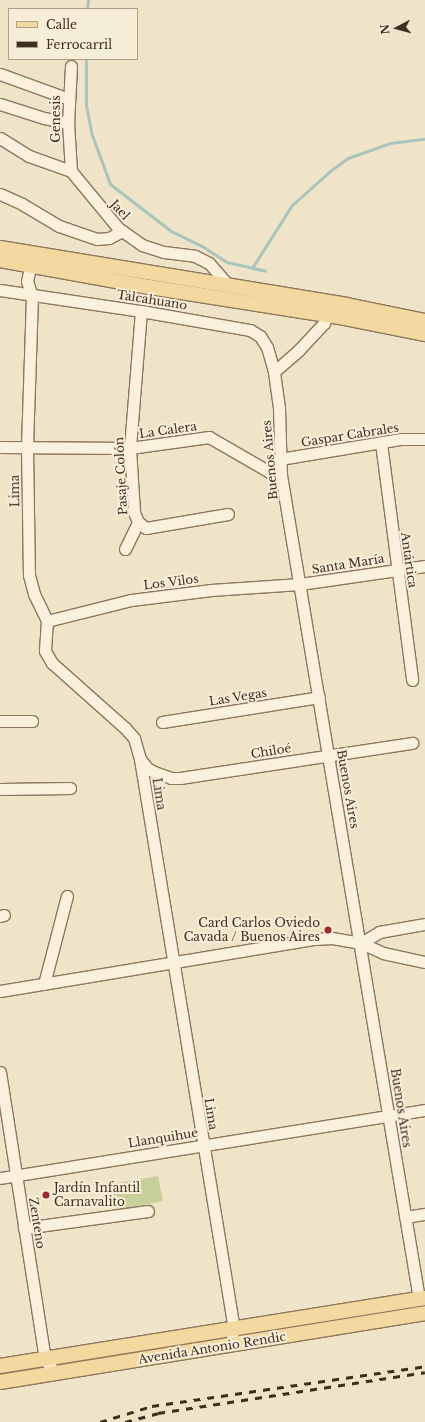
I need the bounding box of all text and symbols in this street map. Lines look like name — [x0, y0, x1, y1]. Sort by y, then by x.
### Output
legend — [8, 8, 138, 60]
north arrow — [377, 8, 417, 48]
text: Calle — [46, 17, 77, 32]
text: N — [378, 23, 393, 35]
text: Ferrocarril — [46, 37, 112, 52]
street label: Genesis — [49, 95, 63, 143]
street label: Jael — [107, 197, 133, 223]
street label: Talcahuano — [116, 287, 188, 313]
street label: La Calera — [138, 419, 198, 441]
street label: Buenos Aires — [259, 419, 281, 501]
street label: Gaspar Cabrales — [300, 420, 400, 450]
street label: Pasaje Colón — [112, 437, 130, 515]
street label: Lima — [8, 475, 22, 507]
street label: Antártica — [398, 531, 420, 589]
street label: Santa María — [311, 551, 385, 577]
street label: Los Vilos — [142, 571, 200, 593]
street label: Las Vegas — [208, 685, 268, 709]
street label: Chiloé — [250, 741, 292, 761]
street label: Buenos Aires — [334, 748, 362, 830]
street label: Lima — [149, 777, 169, 811]
place label: Card Carlos Oviedo Cavada / Buenos Aires — [183, 916, 320, 944]
marker: Card Carlos Oviedo Cavada / Buenos Aires — [323, 925, 333, 935]
street label: Buenos Aires — [388, 1067, 414, 1149]
street label: Lima — [201, 1097, 221, 1131]
street label: Llanquihue — [127, 1125, 199, 1151]
place label: Jardín Infantil Carnavalito — [54, 1181, 140, 1209]
marker: Jardín Infantil Carnavalito — [41, 1190, 51, 1200]
street label: Zenteno — [26, 1196, 48, 1250]
street label: Avenida Antonio Rendic — [137, 1329, 287, 1367]

